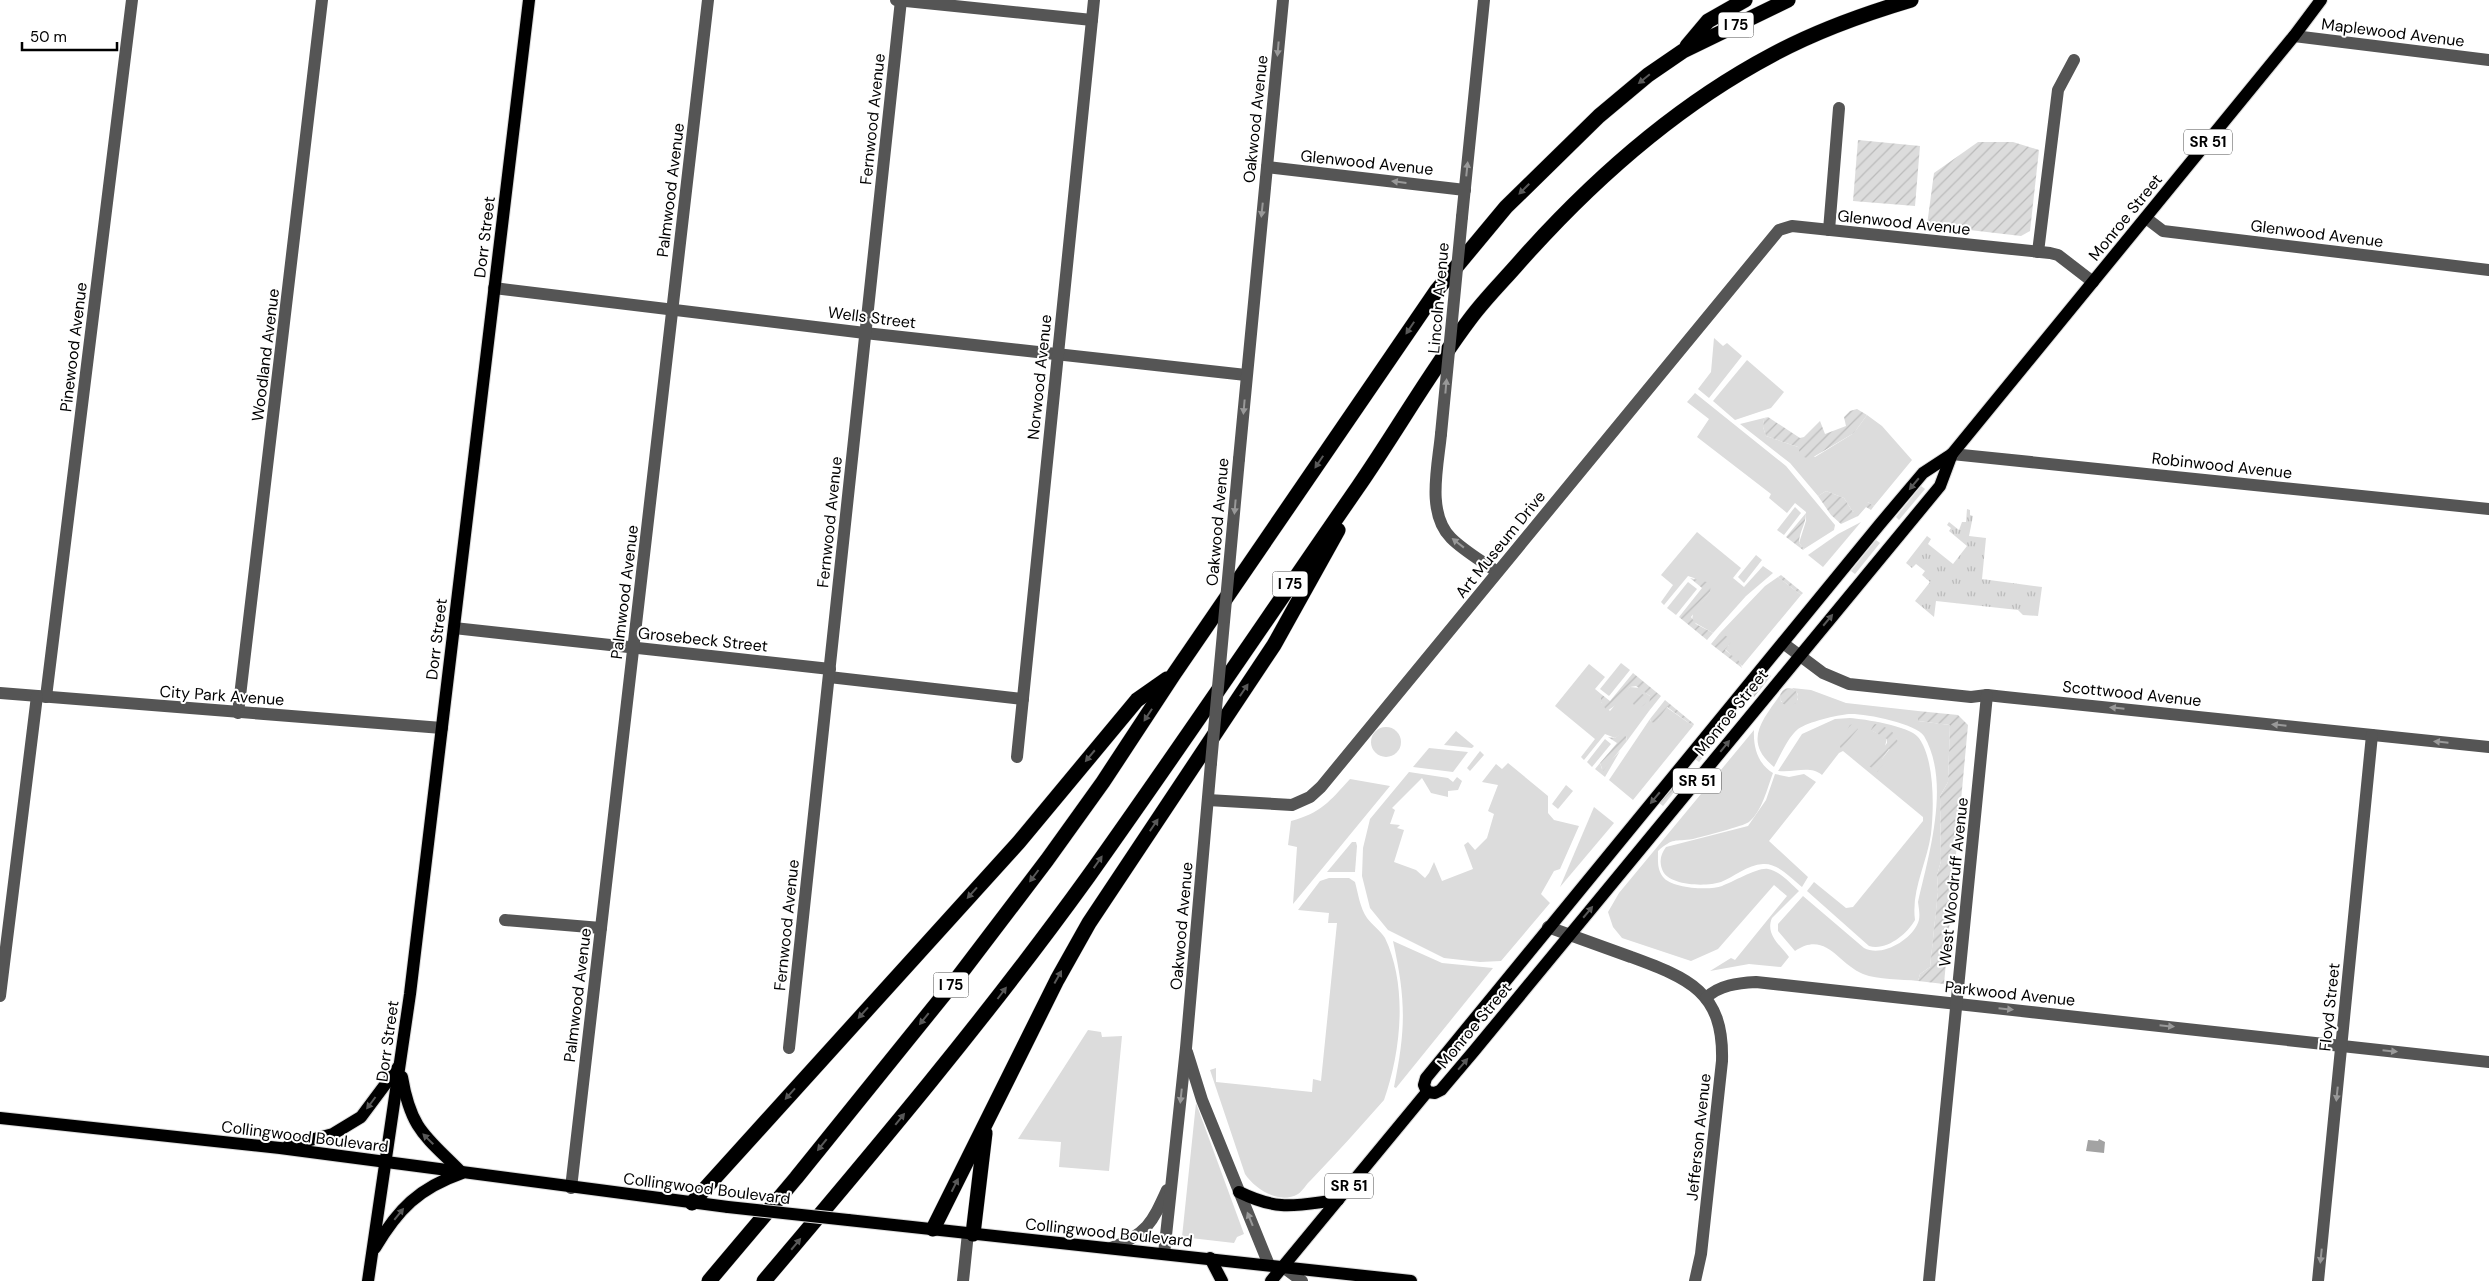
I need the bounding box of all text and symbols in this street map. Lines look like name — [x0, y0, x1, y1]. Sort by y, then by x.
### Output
road number: I 75 — [1718, 12, 1754, 38]
street label: Maplewood Avenue — [2320, 13, 2466, 52]
scale bar — [22, 20, 118, 52]
text: 50 m — [30, 27, 67, 47]
one-way arrow — [1274, 41, 1282, 57]
street label: Fernwood Avenue — [855, 52, 890, 186]
street label: Oakwood Avenue — [1238, 54, 1273, 184]
one-way arrow — [1637, 74, 1650, 85]
street label: Palmwood Avenue — [652, 122, 689, 258]
road number: SR 51 — [2184, 130, 2232, 154]
street label: Glenwood Avenue — [1299, 145, 1434, 180]
one-way arrow — [1463, 161, 1471, 177]
street label: Monroe Street — [2084, 170, 2167, 265]
one-way arrow — [1390, 178, 1406, 186]
one-way arrow — [1518, 183, 1530, 195]
street label: Dorr Street — [469, 195, 500, 279]
one-way arrow — [1258, 203, 1266, 219]
street label: Glenwood Avenue — [1836, 205, 1971, 240]
street label: Glenwood Avenue — [2249, 215, 2384, 252]
street label: Lincoln Avenue — [1423, 242, 1454, 354]
street label: Pinewood Avenue — [55, 281, 92, 413]
street label: Woodland Avenue — [247, 287, 284, 423]
street label: Wells Street — [827, 302, 917, 333]
street label: Norwood Avenue — [1022, 313, 1057, 441]
one-way arrow — [1405, 321, 1415, 335]
one-way arrow — [1442, 377, 1450, 393]
one-way arrow — [1239, 399, 1247, 415]
street label: Robinwood Avenue — [2151, 448, 2293, 483]
street label: Fernwood Avenue — [812, 455, 847, 589]
one-way arrow — [1314, 456, 1324, 469]
street label: Oakwood Avenue — [1201, 457, 1234, 587]
one-way arrow — [1909, 477, 1920, 490]
street label: Art Museum Drive — [1451, 486, 1550, 602]
one-way arrow — [1230, 500, 1238, 516]
street label: Palmwood Avenue — [606, 524, 643, 660]
one-way arrow — [1452, 538, 1465, 549]
road number: I 75 — [1272, 572, 1308, 596]
street label: Dorr Street — [421, 597, 452, 681]
one-way arrow — [1823, 614, 1834, 627]
street label: Grosebeck Street — [637, 622, 769, 657]
street label: Monroe Street — [1690, 665, 1773, 760]
street label: Scottwood Avenue — [2061, 676, 2203, 711]
street label: City Park Avenue — [159, 681, 285, 710]
one-way arrow — [1239, 683, 1249, 696]
one-way arrow — [2109, 704, 2125, 712]
one-way arrow — [1143, 708, 1153, 721]
one-way arrow — [2271, 721, 2287, 729]
one-way arrow — [2432, 738, 2448, 746]
one-way arrow — [1719, 740, 1731, 752]
one-way arrow — [1084, 750, 1096, 762]
road number: SR 51 — [1673, 768, 1721, 794]
one-way arrow — [1649, 791, 1660, 804]
street label: West Woodruff Avenue — [1934, 796, 1973, 968]
one-way arrow — [1150, 818, 1159, 832]
one-way arrow — [1093, 855, 1103, 869]
street label: Fernwood Avenue — [769, 858, 804, 992]
street label: Oakwood Avenue — [1165, 861, 1198, 991]
one-way arrow — [1029, 869, 1040, 882]
one-way arrow — [967, 886, 978, 899]
one-way arrow — [1583, 905, 1594, 918]
street label: Palmwood Avenue — [559, 927, 596, 1063]
street label: Floyd Street — [2314, 962, 2345, 1052]
one-way arrow — [1054, 970, 1063, 984]
road number: I 75 — [934, 972, 968, 998]
street label: Parkwood Avenue — [1944, 976, 2076, 1011]
street label: Monroe Street — [1432, 978, 1516, 1073]
one-way arrow — [997, 986, 1007, 1000]
street label: Dorr Street — [371, 999, 404, 1083]
one-way arrow — [1998, 1005, 2014, 1013]
one-way arrow — [857, 1006, 869, 1018]
one-way arrow — [919, 1012, 930, 1025]
one-way arrow — [2160, 1022, 2176, 1030]
one-way arrow — [2382, 1047, 2398, 1055]
one-way arrow — [1457, 1058, 1468, 1071]
street label: Jefferson Avenue — [1681, 1072, 1716, 1202]
one-way arrow — [2332, 1086, 2340, 1102]
one-way arrow — [785, 1088, 796, 1100]
one-way arrow — [1177, 1089, 1185, 1105]
one-way arrow — [366, 1096, 376, 1110]
one-way arrow — [894, 1113, 905, 1126]
street label: Collingwood Boulevard — [220, 1116, 390, 1157]
one-way arrow — [422, 1133, 434, 1145]
one-way arrow — [817, 1139, 828, 1152]
street label: Collingwood Boulevard — [622, 1168, 792, 1209]
road number: SR 51 — [1325, 1174, 1373, 1198]
one-way arrow — [951, 1178, 959, 1193]
one-way arrow — [394, 1208, 405, 1221]
one-way arrow — [1246, 1212, 1254, 1227]
street label: Collingwood Boulevard — [1024, 1213, 1194, 1252]
one-way arrow — [790, 1238, 801, 1251]
one-way arrow — [2317, 1248, 2325, 1264]

